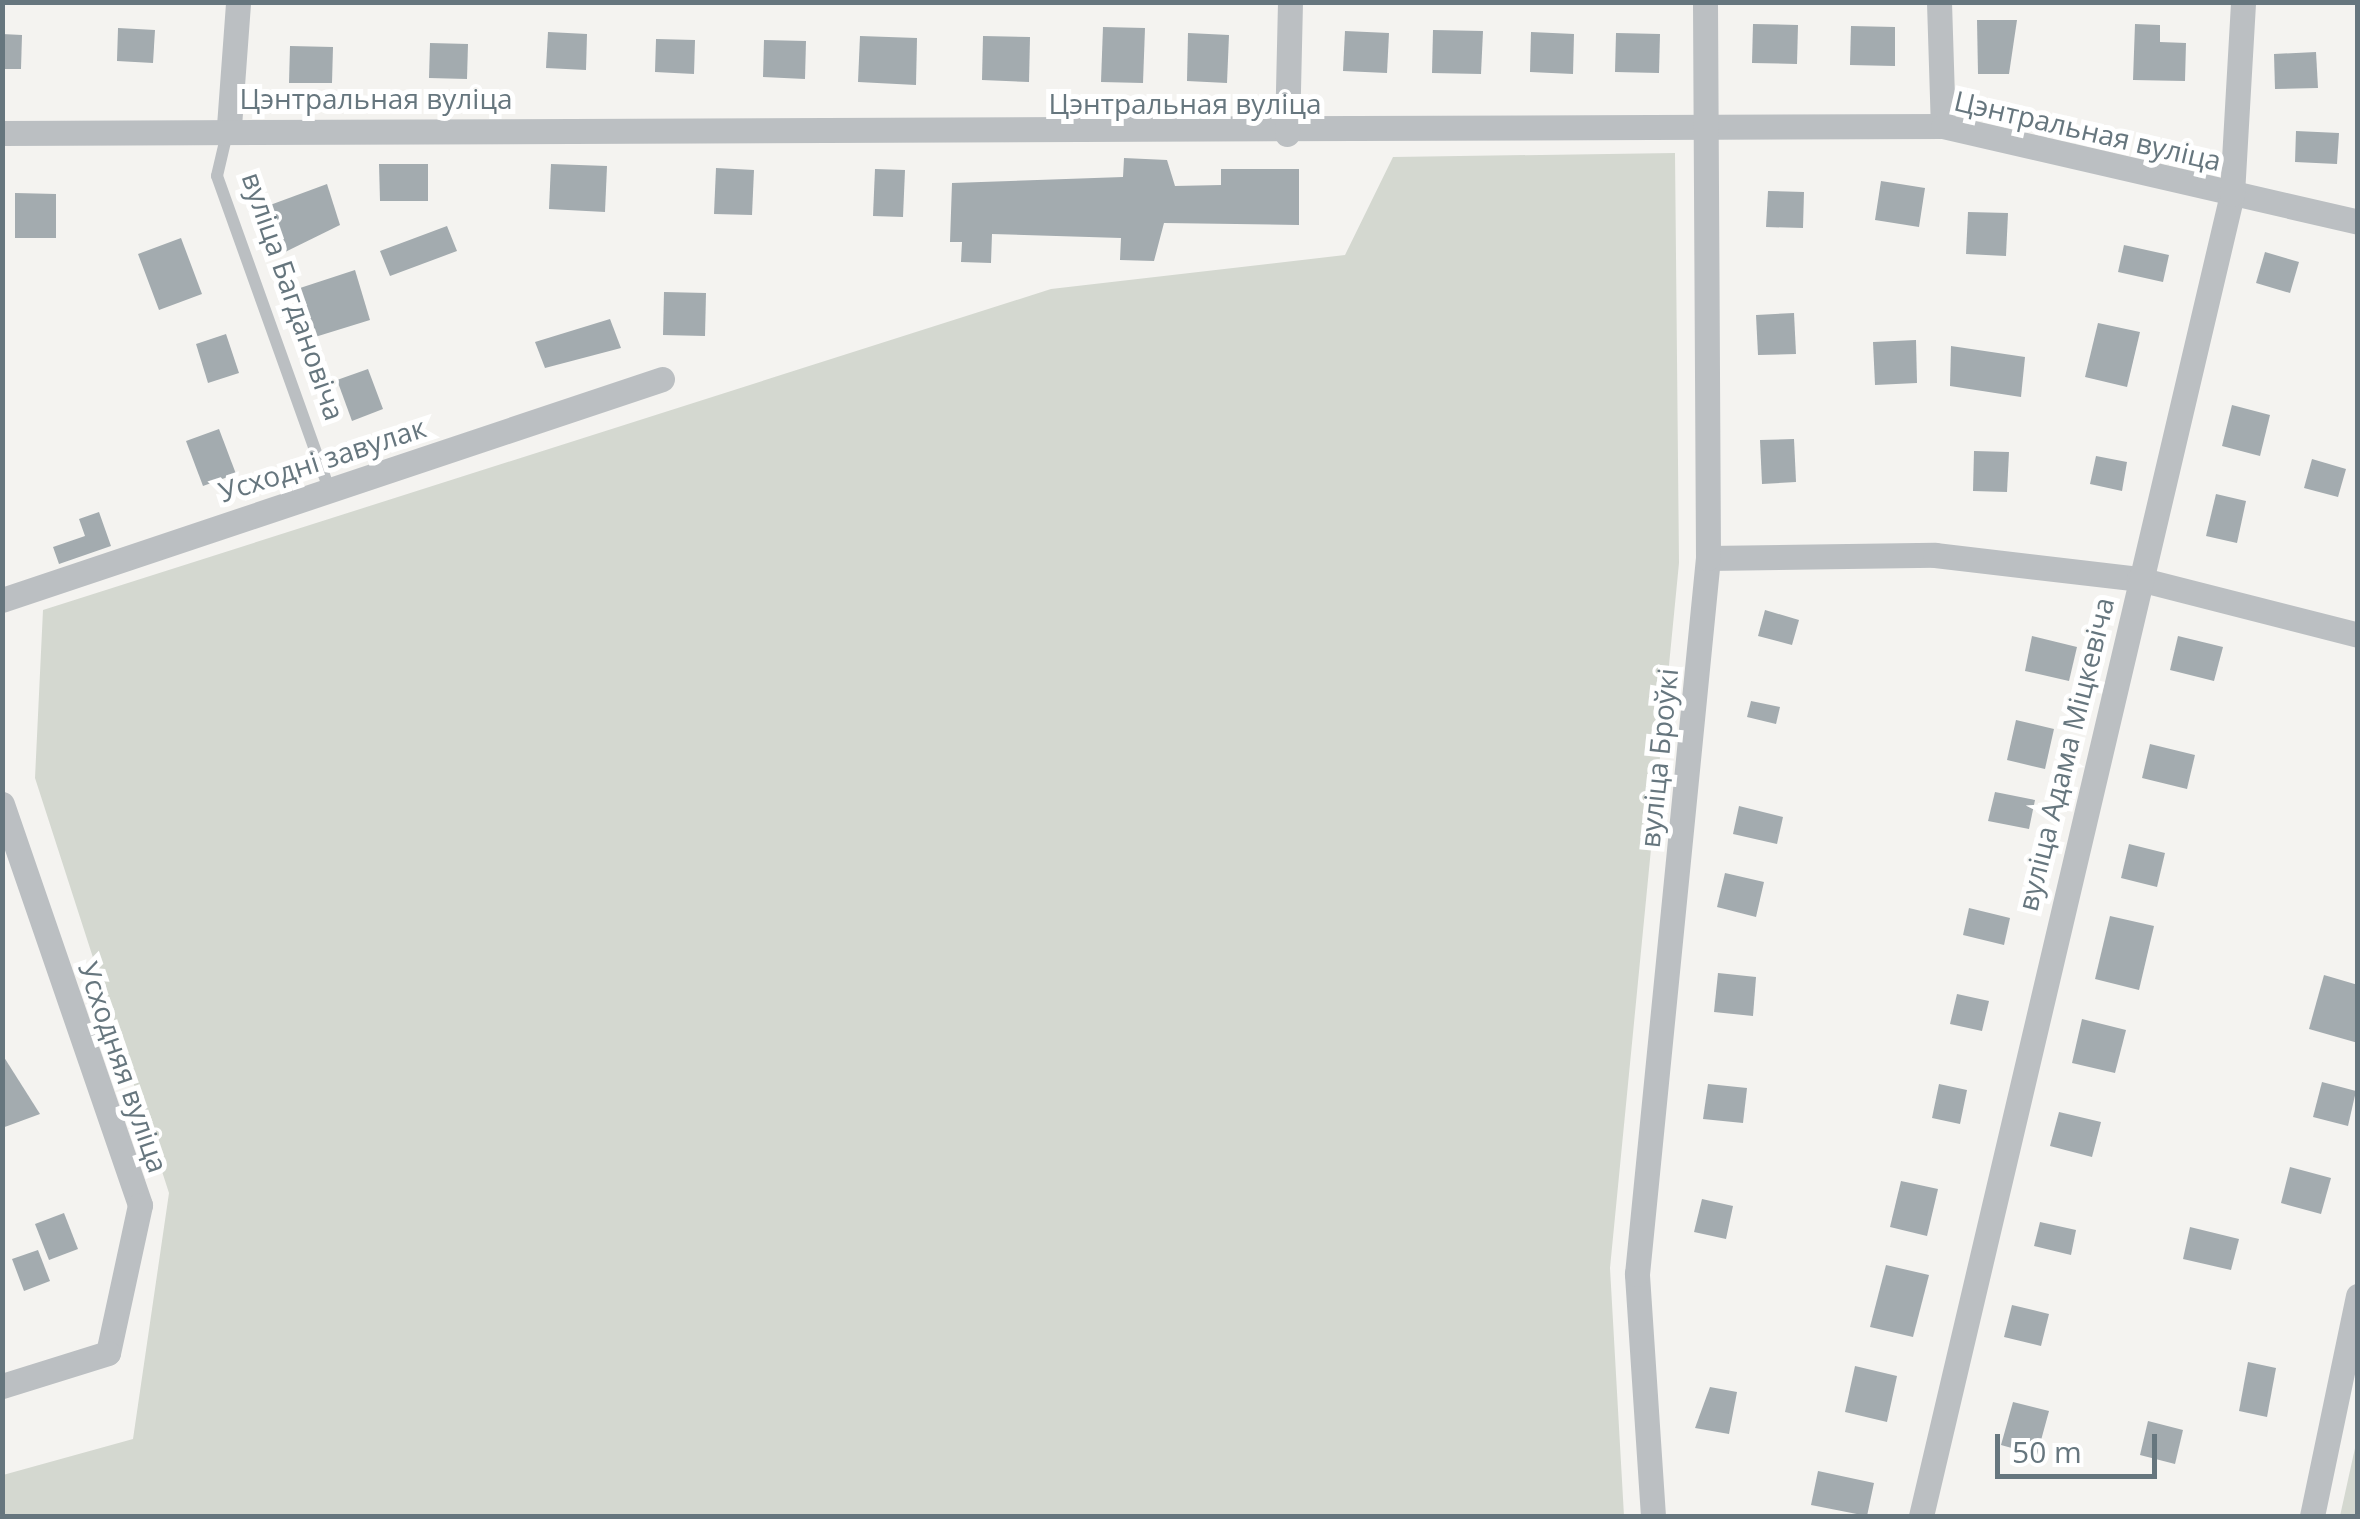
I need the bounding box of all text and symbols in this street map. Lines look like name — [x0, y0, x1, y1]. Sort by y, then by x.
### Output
street label: Цэнтральная вуліца — [240, 81, 512, 115]
street label: Цэнтральная вуліца — [1951, 83, 2225, 177]
street label: Цэнтральная вуліца — [1049, 86, 1321, 120]
street label: вуліца Багдановіча — [236, 168, 352, 424]
street label: Усходні завулак — [214, 410, 430, 508]
street label: вуліца Адама Міцкевіча — [2010, 594, 2120, 914]
street label: вуліца Броўкі — [1632, 667, 1684, 849]
street label: Усходняя вуліца — [72, 957, 176, 1177]
scale bar — [2000, 1414, 2162, 1476]
text: 50 m — [2012, 1431, 2082, 1472]

